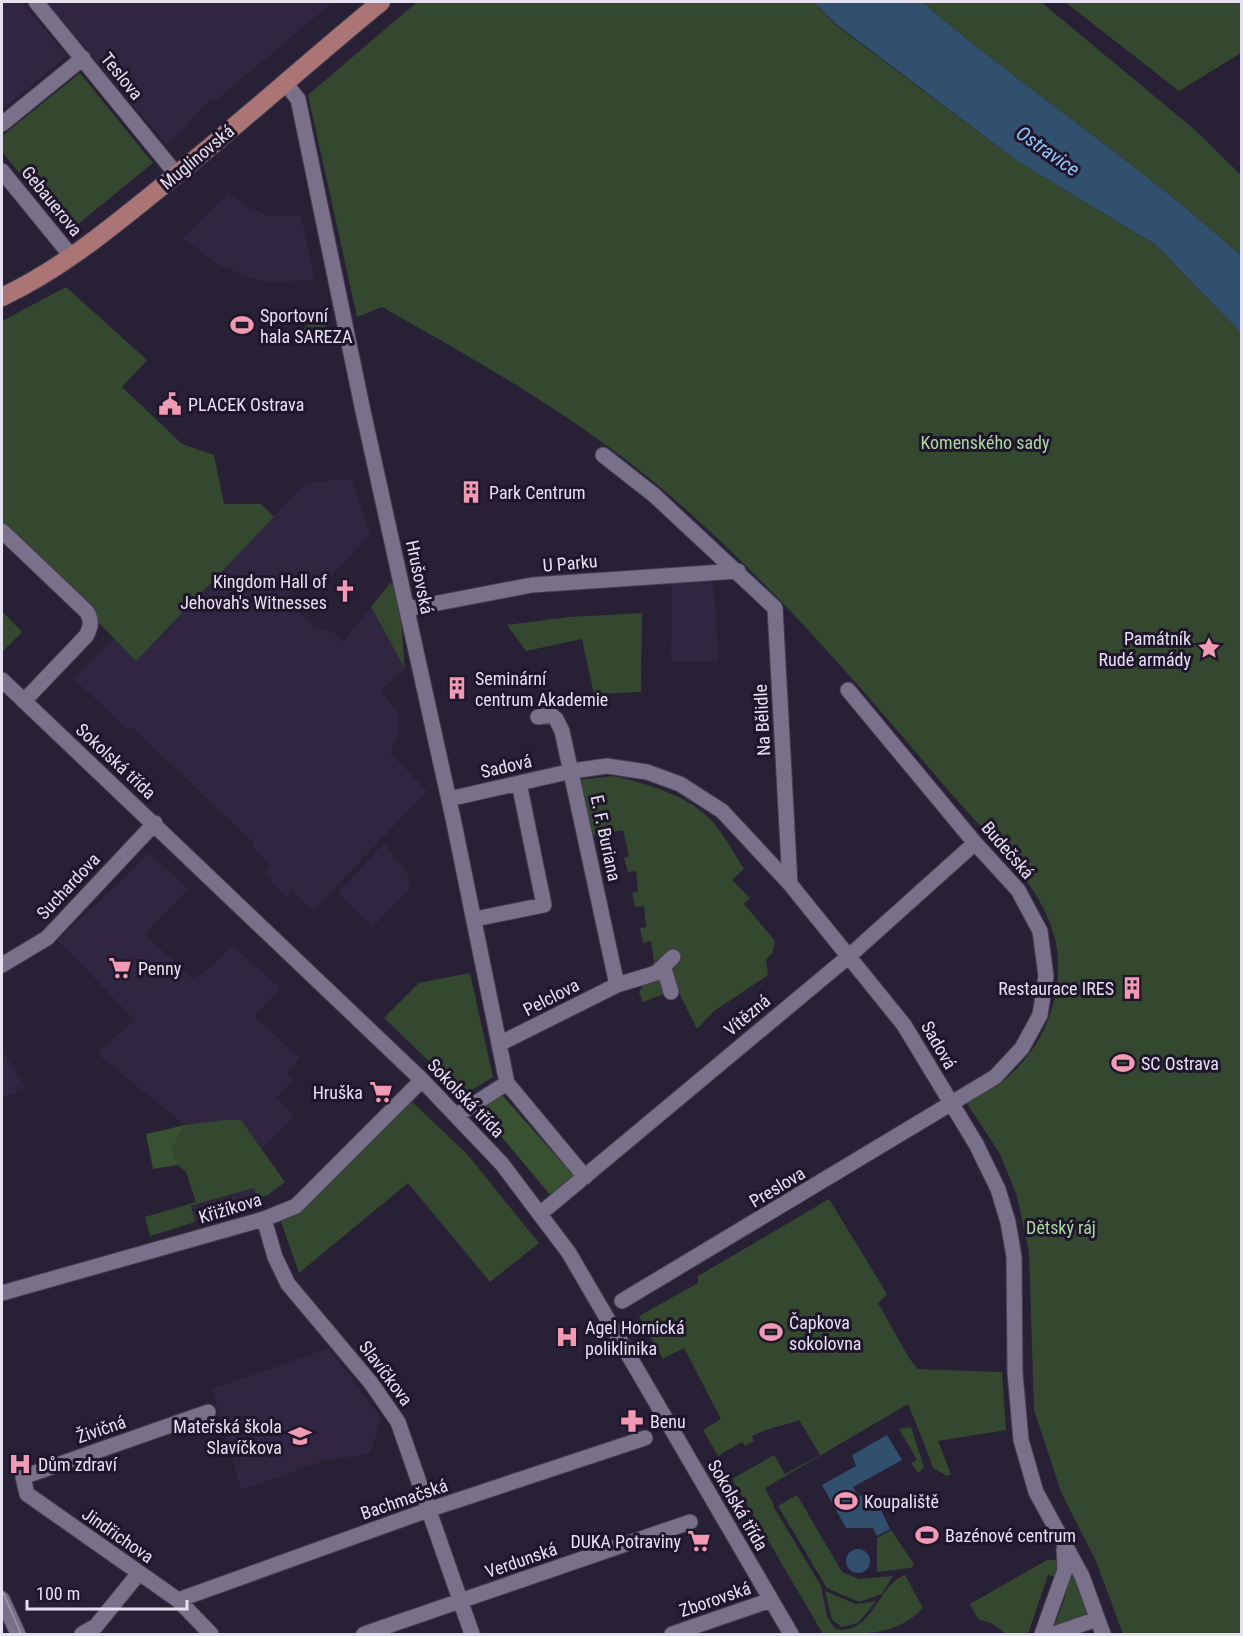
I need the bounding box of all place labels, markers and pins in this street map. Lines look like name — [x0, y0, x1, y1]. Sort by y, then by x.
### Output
place label: Sportovní hala SAREZA — [260, 305, 353, 347]
sports icon: Sportovní hala SAREZA — [229, 312, 255, 338]
public building icon: PLACEK Ostrava — [157, 391, 183, 417]
place label: PLACEK Ostrava — [188, 394, 304, 415]
building icon: Park Centrum — [458, 479, 484, 505]
place label: Park Centrum — [489, 482, 586, 503]
place label: Kingdom Hall of Jehovah's Witnesses — [180, 571, 327, 613]
church icon: Kingdom Hall of Jehovah's Witnesses — [332, 578, 358, 604]
place label: Památník Rudé armády — [1099, 628, 1191, 670]
place icon: Památník Rudé armády — [1196, 635, 1222, 661]
place label: Seminární centrum Akademie — [475, 668, 608, 710]
building icon: Seminární centrum Akademie — [444, 675, 470, 701]
supermarket icon: Penny — [107, 955, 133, 981]
place label: Penny — [138, 958, 182, 979]
building icon: Restaurace IRES — [1119, 975, 1145, 1001]
place label: Restaurace IRES — [998, 978, 1114, 999]
sports icon: SC Ostrava — [1110, 1050, 1136, 1076]
place label: SC Ostrava — [1141, 1053, 1219, 1074]
supermarket icon: Hruška — [368, 1079, 394, 1105]
place label: Hruška — [313, 1082, 363, 1103]
place label: Čapkova sokolovna — [789, 1312, 861, 1354]
place label: Agel Hornická poliklinika — [585, 1317, 685, 1359]
sports icon: Čapkova sokolovna — [758, 1319, 784, 1345]
hospital icon: Agel Hornická poliklinika — [554, 1324, 580, 1350]
pharmacy icon: Benu — [619, 1408, 645, 1434]
place label: Benu — [650, 1411, 686, 1432]
place label: Mateřská škola Slavíčkova — [173, 1416, 282, 1458]
school or university icon: Mateřská škola Slavíčkova — [287, 1423, 313, 1449]
hospital icon: Dům zdraví — [7, 1451, 33, 1477]
place label: Dům zdraví — [38, 1454, 118, 1475]
sports icon: Koupaliště — [833, 1488, 859, 1514]
place label: Koupaliště — [864, 1491, 939, 1512]
sports icon: Bazénové centrum — [914, 1522, 940, 1548]
place label: Bazénové centrum — [945, 1525, 1076, 1546]
supermarket icon: DUKA Potraviny — [686, 1528, 712, 1554]
place label: DUKA Potraviny — [570, 1531, 681, 1552]

